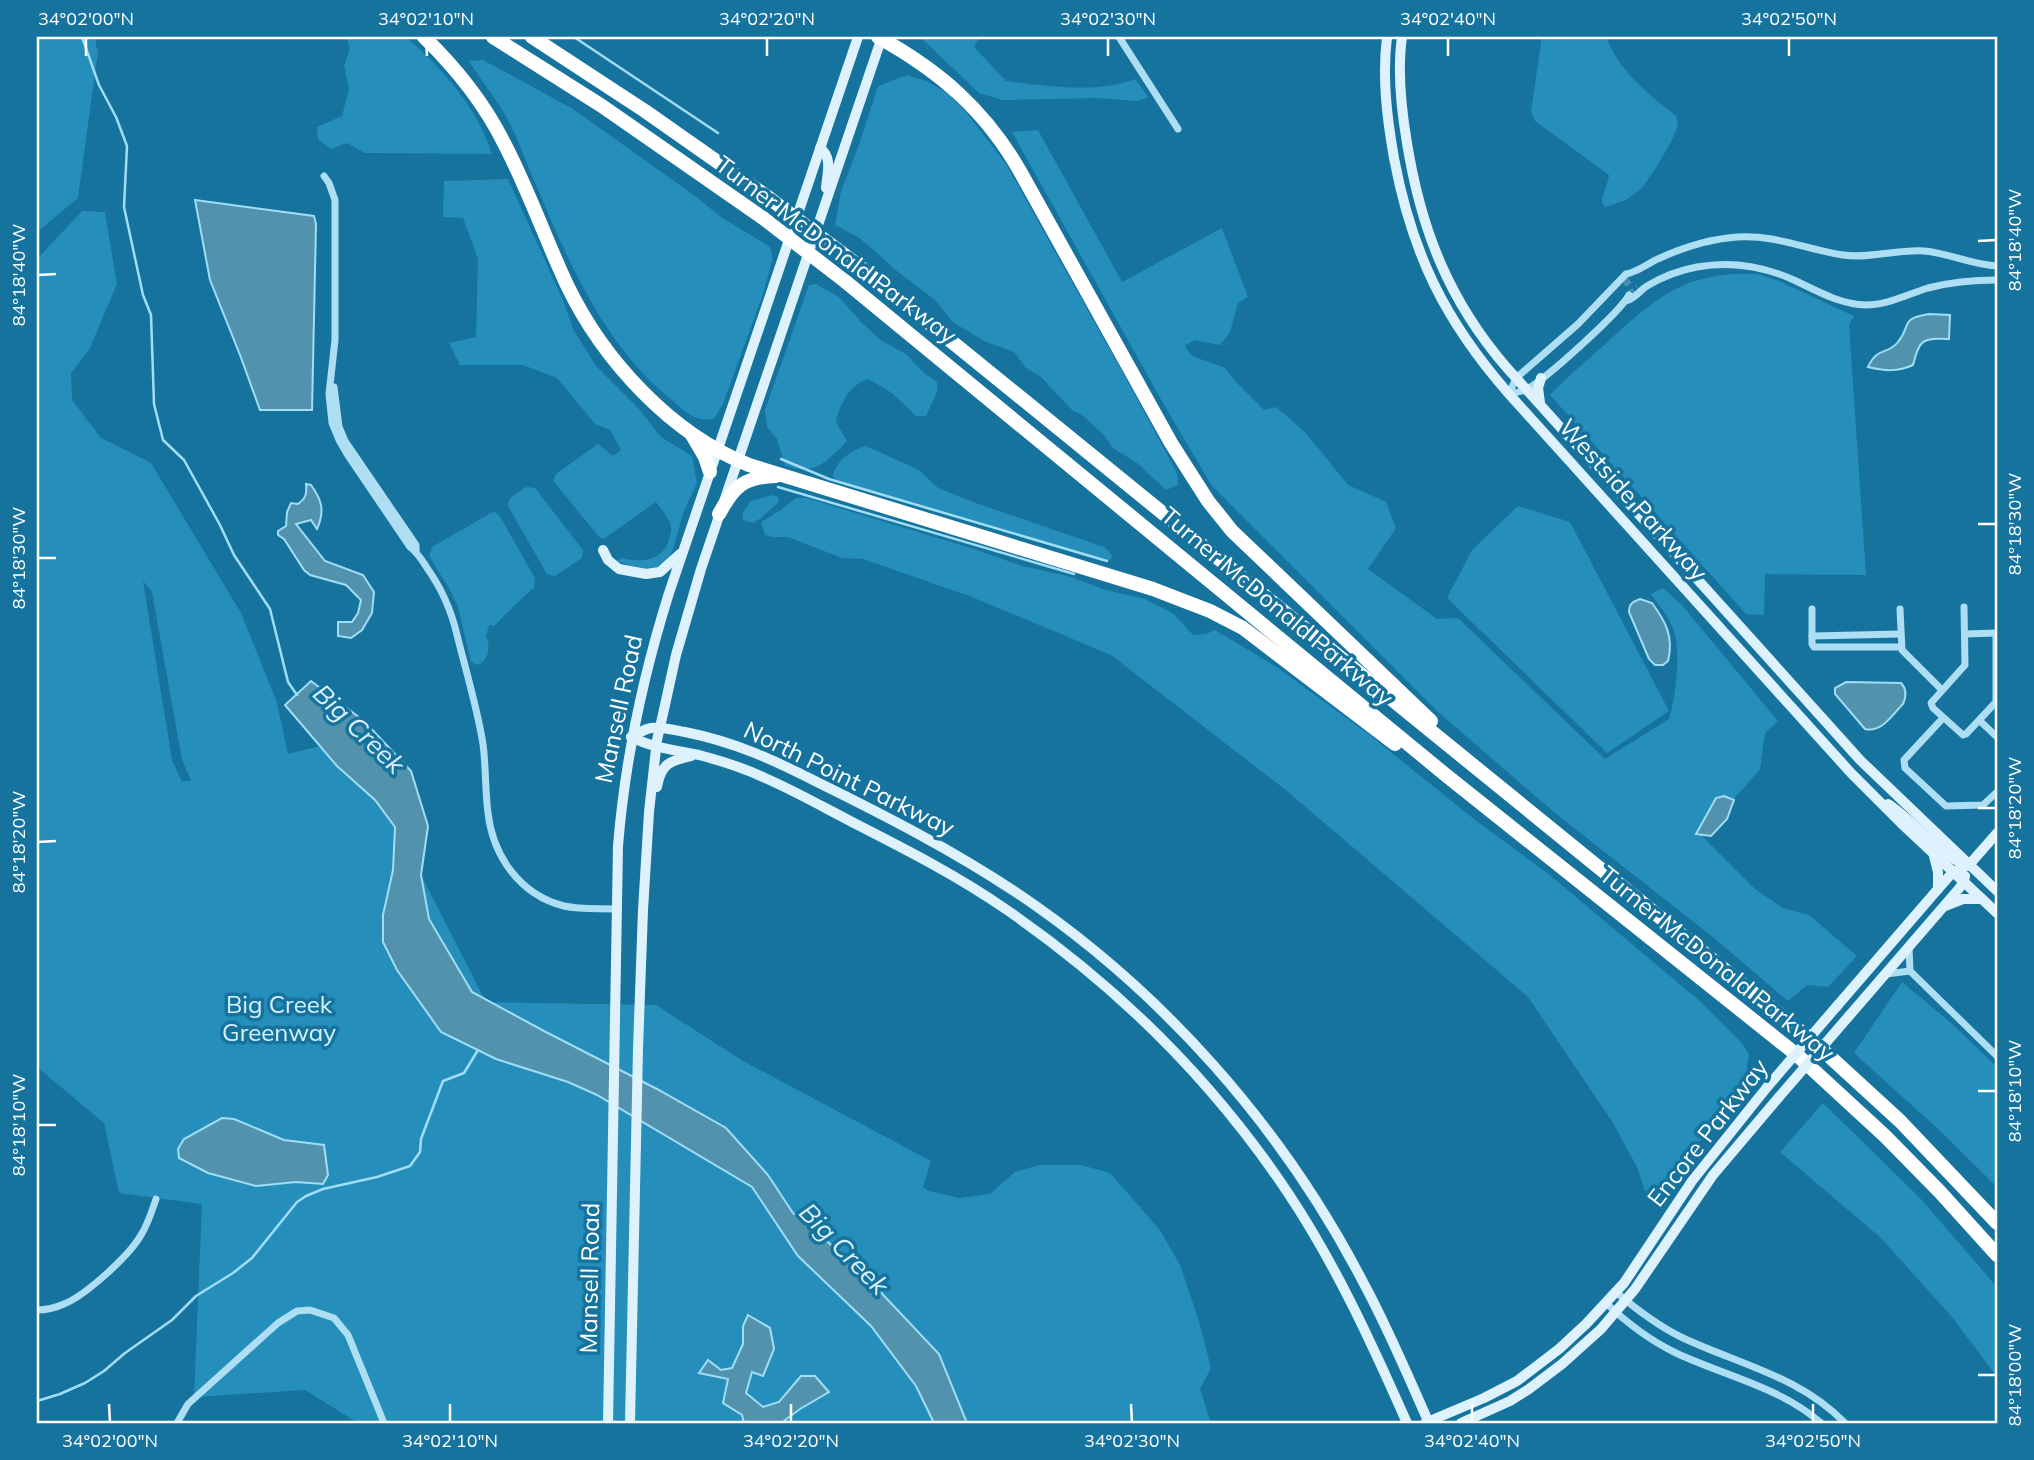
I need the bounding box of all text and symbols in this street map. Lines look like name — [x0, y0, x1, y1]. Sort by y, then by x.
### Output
text: 34°02'00"N — [38, 7, 134, 30]
text: 34°02'10"N — [378, 7, 474, 30]
text: 34°02'20"N — [719, 7, 815, 30]
text: 34°02'30"N — [1060, 7, 1156, 30]
text: 34°02'40"N — [1400, 7, 1496, 30]
text: 34°02'50"N — [1741, 7, 1837, 30]
street label: Turner McDonald Parkway — [710, 149, 963, 350]
text: 84°18'40"W — [2003, 189, 2026, 291]
text: 84°18'40"W — [7, 224, 30, 326]
street label: Westside Parkway — [1553, 412, 1715, 587]
text: 84°18'30"W — [2003, 473, 2026, 575]
street label: Turner McDonald Parkway — [1155, 500, 1400, 712]
text: 84°18'30"W — [7, 507, 30, 609]
street label: Mansell Road — [588, 632, 648, 786]
water label: Big Creek — [306, 677, 413, 781]
street label: North Point Parkway — [739, 714, 960, 842]
text: 84°18'20"W — [2003, 757, 2026, 859]
text: 84°18'20"W — [7, 791, 30, 893]
street label: Turner McDonald Parkway — [1594, 859, 1842, 1068]
park label: Big Creek Greenway — [222, 989, 336, 1047]
text: 84°18'10"W — [2003, 1040, 2026, 1142]
street label: Encore Parkway — [1640, 1052, 1774, 1212]
text: 84°18'10"W — [7, 1074, 30, 1176]
water label: Big Creek — [793, 1196, 897, 1302]
street label: Mansell Road — [573, 1202, 605, 1354]
text: 84°18'00"W — [2003, 1324, 2026, 1426]
text: 34°02'00"N — [62, 1429, 158, 1452]
text: 34°02'10"N — [402, 1429, 498, 1452]
text: 34°02'20"N — [743, 1429, 839, 1452]
text: 34°02'30"N — [1084, 1429, 1180, 1452]
text: 34°02'40"N — [1424, 1429, 1520, 1452]
text: 34°02'50"N — [1765, 1429, 1861, 1452]

